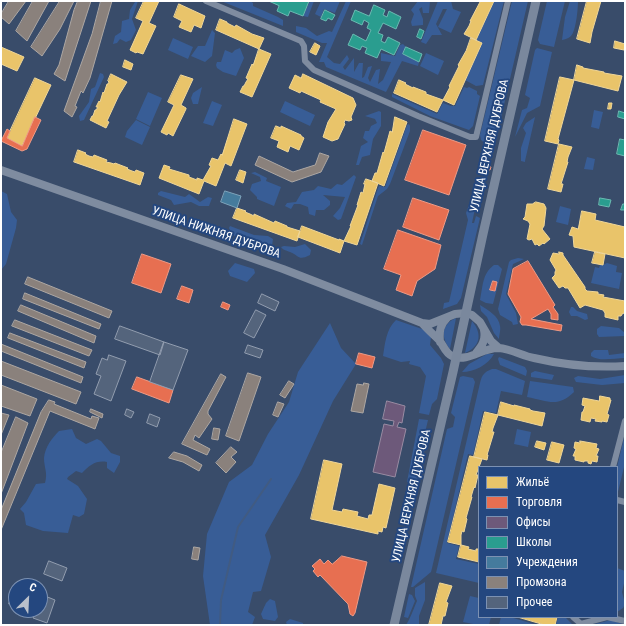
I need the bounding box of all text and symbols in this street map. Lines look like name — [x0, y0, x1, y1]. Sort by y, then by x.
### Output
street label: УЛИЦА ВЕРХНЯЯ ДУБРОВА — [468, 78, 512, 214]
street label: УЛИЦА НИЖНЯЯ ДУБРОВА — [150, 204, 282, 262]
street label: УЛИЦА ВЕРХНЯЯ ДУБРОВА — [390, 428, 434, 564]
legend — [478, 466, 618, 618]
text: Жильё — [516, 475, 549, 489]
text: Торговля — [516, 495, 562, 509]
text: Офисы — [516, 515, 551, 529]
text: Школы — [516, 535, 552, 549]
text: Учреждения — [516, 555, 578, 569]
text: Промзона — [516, 575, 566, 589]
north arrow — [8, 578, 48, 618]
text: С — [27, 580, 38, 595]
text: Прочее — [516, 595, 552, 609]

